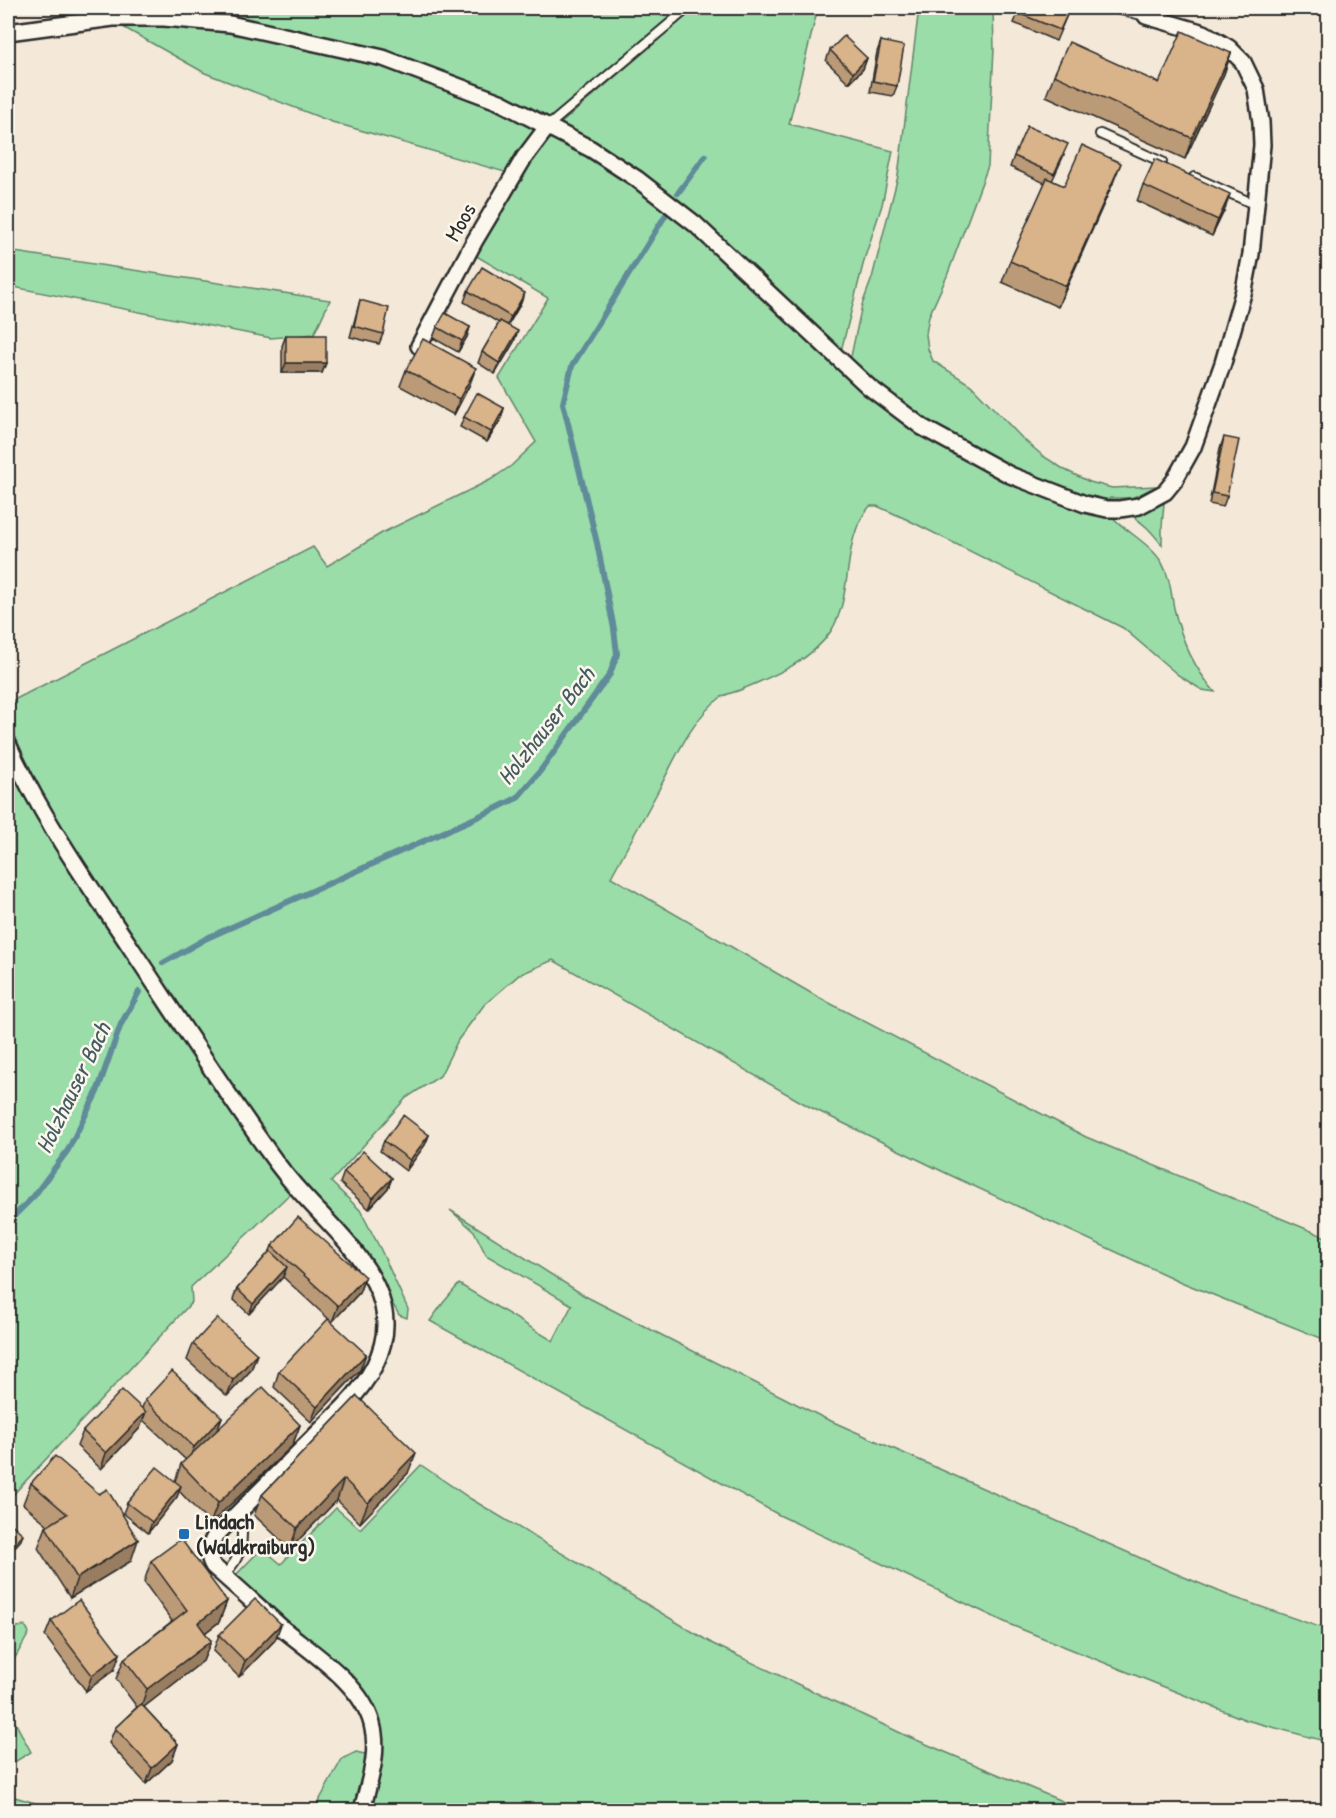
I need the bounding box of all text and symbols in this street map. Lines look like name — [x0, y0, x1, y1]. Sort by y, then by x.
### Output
street label: Moos — [437, 197, 483, 247]
water label: Holzhauser Bach — [489, 658, 602, 791]
water label: Holzhauser Bach — [27, 1015, 118, 1158]
place label: Lindach (Waldkraiburg) — [196, 1506, 315, 1562]
marker: Lindach (Waldkraiburg) — [177, 1527, 191, 1541]

